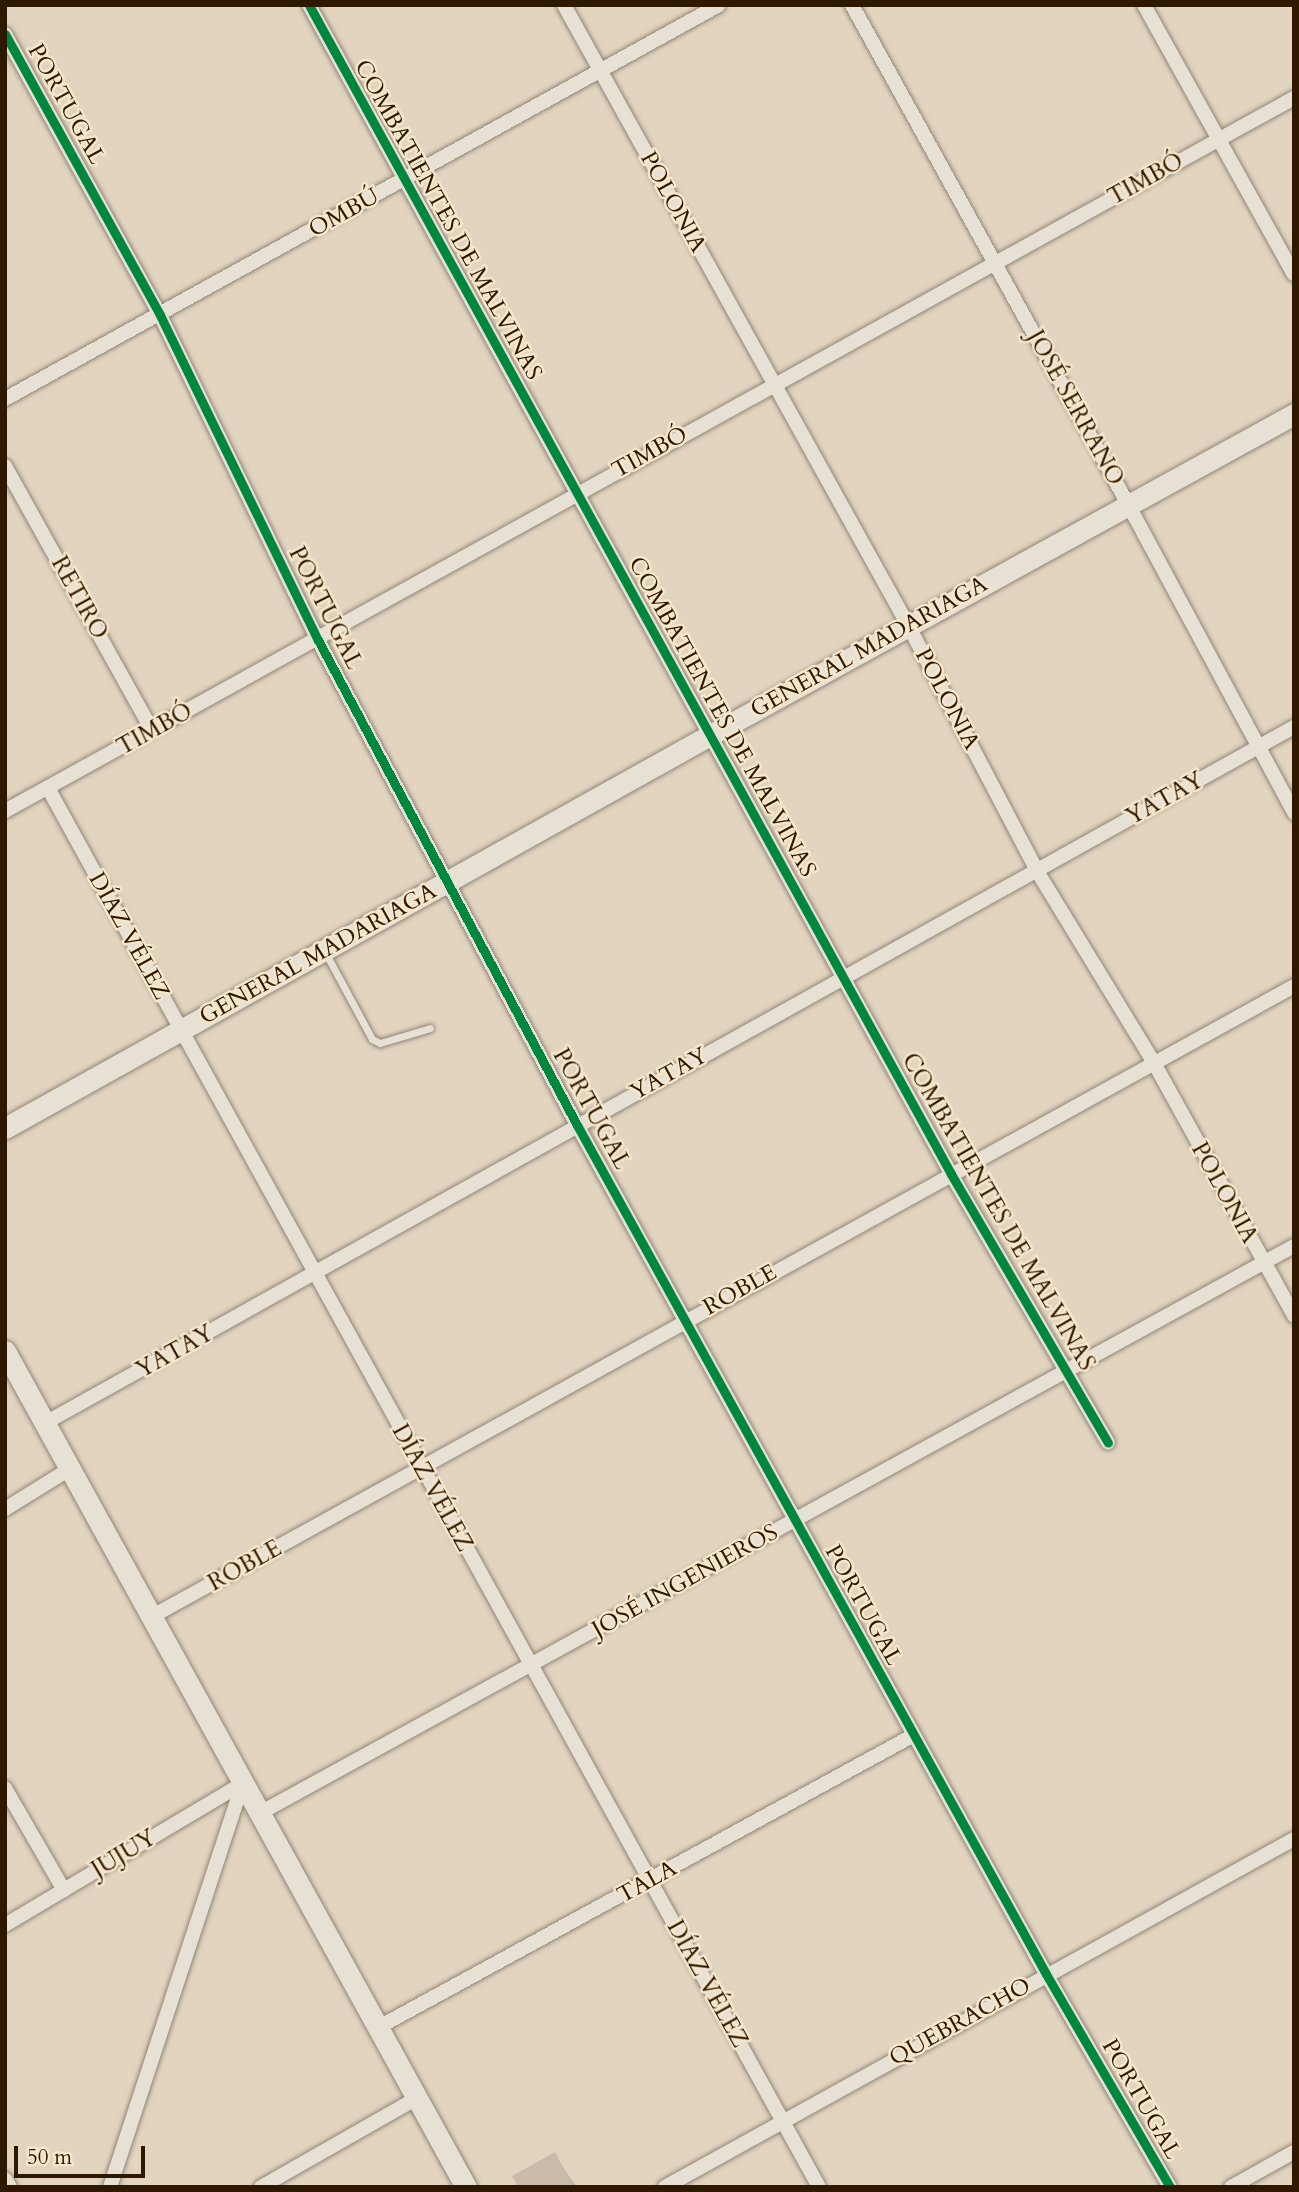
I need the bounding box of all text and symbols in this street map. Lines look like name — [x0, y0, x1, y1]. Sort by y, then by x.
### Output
street label: PORTUGAL — [22, 39, 110, 169]
street label: COMBATIENTES DE MALVINAS — [348, 55, 548, 385]
street label: POLONIA — [634, 147, 712, 257]
street label: TIMBÓ — [1103, 149, 1187, 211]
street label: OMBÚ — [304, 183, 384, 243]
street label: JOSÉ SERRANO — [1021, 326, 1129, 490]
street label: TIMBÓ — [607, 422, 691, 484]
street label: PORTUGAL — [282, 542, 368, 674]
street label: RETIRO — [45, 552, 113, 644]
street label: COMBATIENTES DE MALVINAS — [622, 552, 822, 882]
street label: GENERAL MADARIAGA — [746, 570, 992, 724]
street label: POLONIA — [909, 643, 985, 755]
street label: TIMBÓ — [112, 699, 196, 761]
street label: YATAY — [1122, 767, 1208, 831]
street label: DÍAZ VÉLEZ — [83, 868, 175, 1004]
street label: GENERAL MADARIAGA — [195, 877, 441, 1031]
street label: YATAY — [626, 1042, 712, 1106]
street label: PORTUGAL — [547, 1044, 635, 1174]
street label: COMBATIENTES DE MALVINAS — [896, 1048, 1100, 1376]
street label: POLONIA — [1185, 1138, 1263, 1248]
street label: ROBLE — [699, 1259, 781, 1321]
street label: YATAY — [132, 1320, 218, 1384]
street label: DÍAZ VÉLEZ — [386, 1420, 478, 1556]
street label: JOSÉ INGENIEROS — [587, 1518, 783, 1644]
street label: ROBLE — [204, 1535, 286, 1597]
street label: PORTUGAL — [819, 1540, 907, 1670]
street label: JUJUY — [87, 1824, 161, 1884]
street label: TALA — [613, 1855, 681, 1909]
street label: DÍAZ VÉLEZ — [661, 1916, 753, 2052]
street label: QUEBRACHO — [884, 1972, 1036, 2072]
street label: PORTUGAL — [1096, 2034, 1186, 2164]
scale bar — [18, 2132, 149, 2176]
text: 50 m — [27, 2143, 72, 2172]

